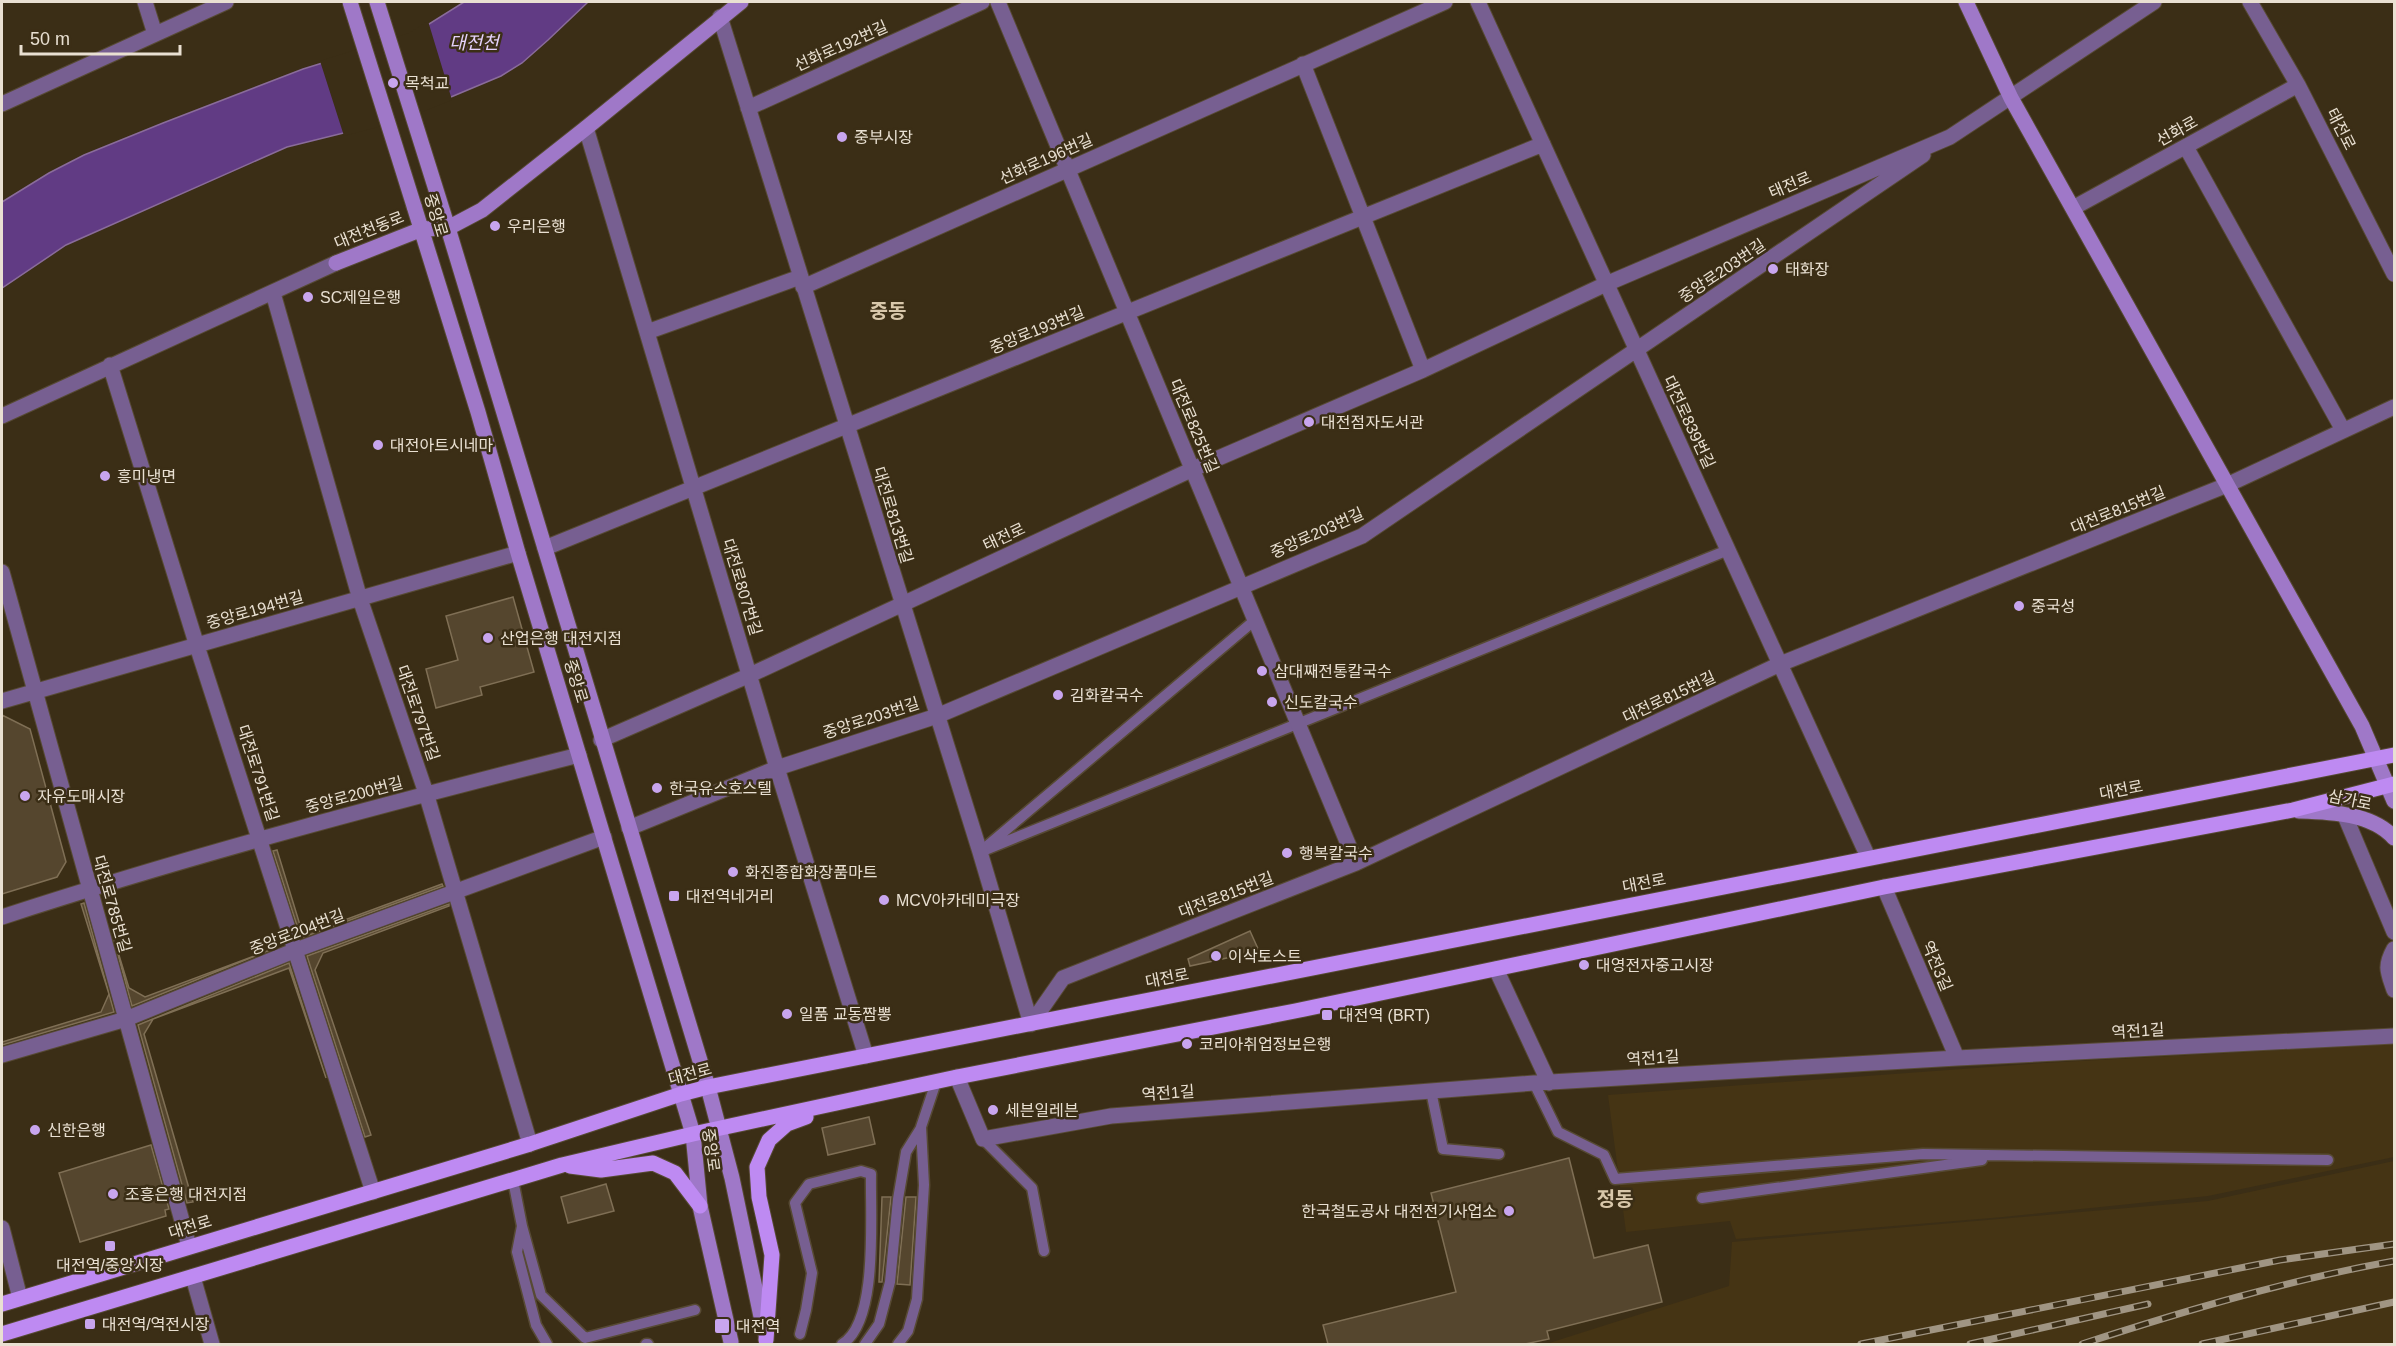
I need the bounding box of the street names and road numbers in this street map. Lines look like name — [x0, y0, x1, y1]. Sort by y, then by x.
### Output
street label: 선화로192번길 — [792, 18, 890, 74]
street label: 태전로 — [2323, 105, 2359, 153]
street label: 선화로 — [2154, 113, 2201, 149]
street label: 선화로196번길 — [997, 131, 1095, 187]
street label: 태전로 — [1766, 168, 1814, 201]
street label: 중앙로 — [421, 191, 451, 239]
street label: 대전천동로 — [332, 208, 407, 252]
street label: 중앙로203번길 — [1676, 236, 1768, 306]
street label: 중앙로193번길 — [987, 303, 1087, 357]
street label: 대전로839번길 — [1660, 373, 1718, 471]
street label: 대전로825번길 — [1167, 377, 1221, 475]
street label: 대전로813번길 — [870, 465, 916, 565]
street label: 대전로815번길 — [2068, 483, 2168, 537]
street label: 중앙로203번길 — [1268, 505, 1366, 561]
street label: 태전로 — [980, 520, 1028, 554]
street label: 대전로807번길 — [719, 537, 765, 637]
street label: 중앙로194번길 — [204, 588, 306, 632]
street label: 중앙로 — [561, 657, 591, 705]
street label: 대전로797번길 — [394, 663, 442, 763]
street label: 대전로815번길 — [1620, 668, 1718, 726]
street label: 중앙로203번길 — [821, 694, 921, 742]
street label: 대전로791번길 — [234, 723, 282, 823]
street label: 중앙로200번길 — [303, 774, 405, 816]
street label: 대전로 — [2098, 777, 2145, 803]
street label: 삼가로 — [2327, 787, 2374, 813]
street label: 대전로785번길 — [90, 853, 134, 955]
street label: 대전로815번길 — [1176, 869, 1276, 921]
street label: 대전로 — [1621, 870, 1668, 896]
street label: 중앙로204번길 — [247, 906, 347, 958]
street label: 역전3길 — [1919, 938, 1955, 994]
street label: 대전로 — [1144, 965, 1191, 991]
street label: 역전1길 — [2111, 1021, 2165, 1041]
street label: 역전1길 — [1626, 1048, 1680, 1068]
street label: 대전로 — [666, 1060, 714, 1088]
street label: 역전1길 — [1141, 1083, 1195, 1103]
street label: 중앙로 — [700, 1127, 723, 1173]
street label: 대전로 — [166, 1212, 214, 1242]

